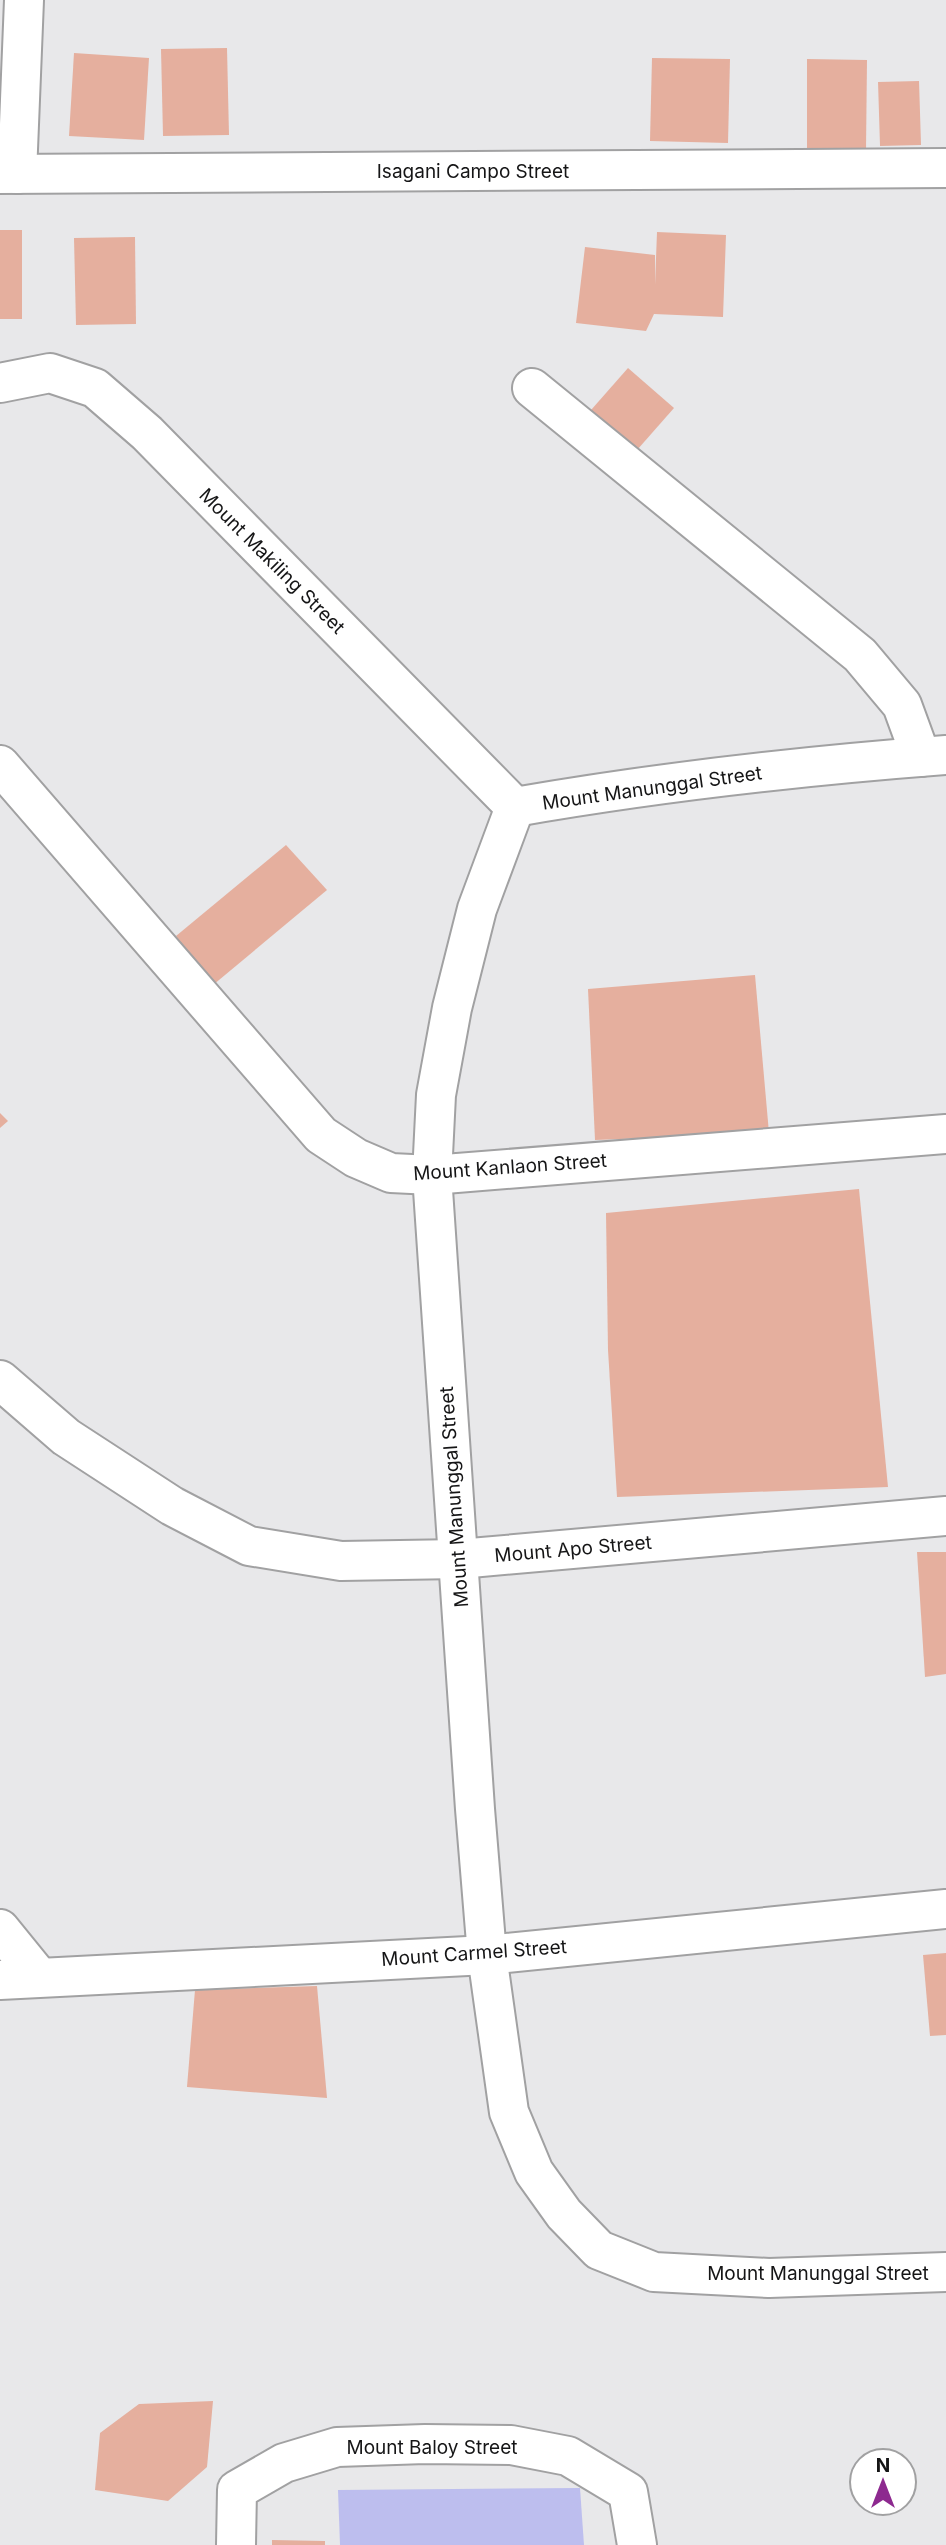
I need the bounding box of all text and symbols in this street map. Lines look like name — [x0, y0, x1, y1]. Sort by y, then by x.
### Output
street label: Isagani Campo Street — [377, 160, 569, 183]
street label: Mount Makiling Street — [194, 483, 350, 639]
street label: Mount Manunggal Street — [541, 761, 763, 815]
street label: Mount Kanlaon Street — [412, 1149, 608, 1185]
street label: Mount Manunggal Street — [435, 1386, 473, 1608]
street label: Mount Apo Street — [493, 1531, 653, 1567]
street label: Mount Carmel Street — [380, 1935, 568, 1971]
street label: Mount Manunggal Street — [707, 2262, 929, 2285]
street label: Mount Baloy Street — [347, 2436, 517, 2459]
north arrow — [848, 2447, 918, 2517]
text: N — [876, 2454, 890, 2477]

